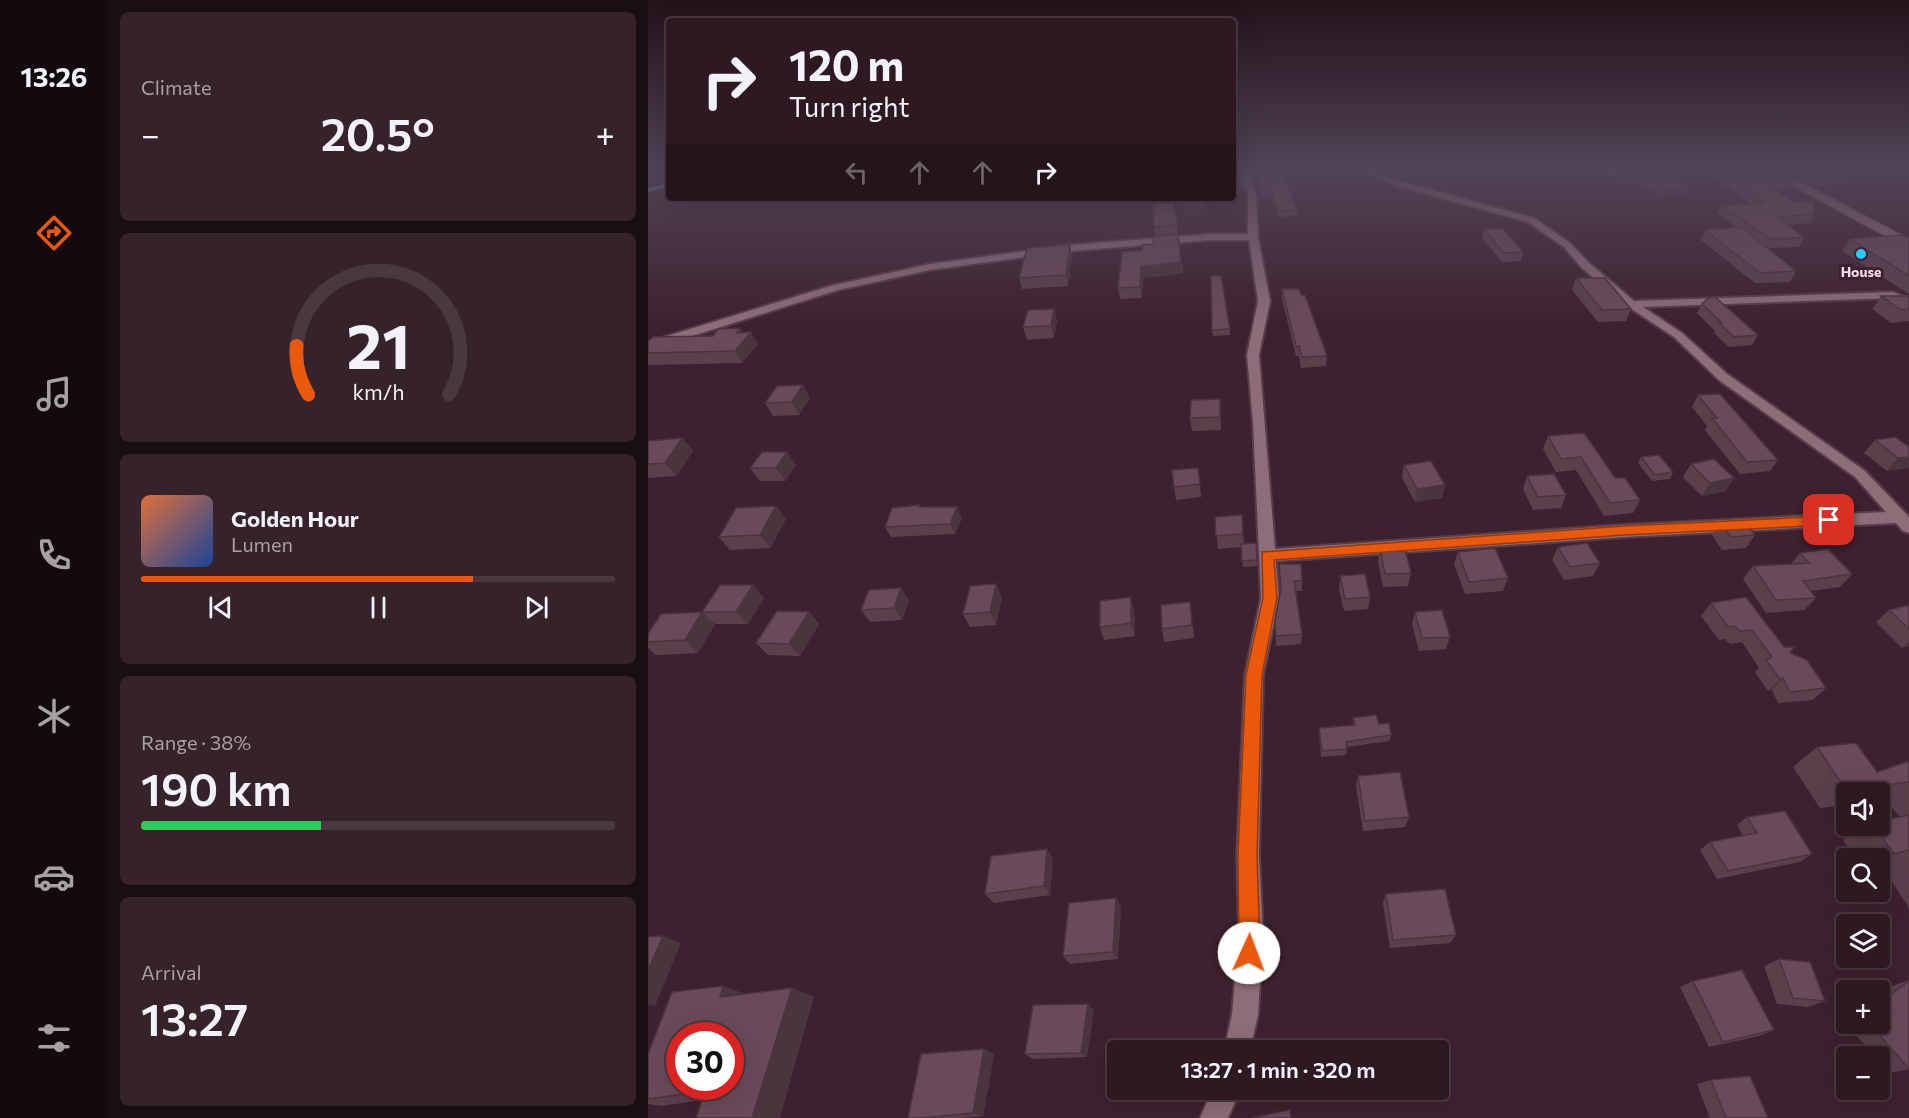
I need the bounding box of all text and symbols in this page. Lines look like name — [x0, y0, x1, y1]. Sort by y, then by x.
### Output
text: 120 m — [789, 38, 904, 90]
icon: right — [690, 42, 768, 120]
text: 13:26 — [21, 60, 87, 93]
text: Climate — [141, 75, 211, 99]
text: Turn right — [789, 90, 909, 123]
text: 20.5° — [321, 105, 435, 160]
text: − — [141, 113, 160, 154]
text: + — [596, 113, 615, 154]
icon: left — [840, 156, 873, 189]
icon: ahead — [903, 156, 936, 189]
icon: ahead — [966, 156, 999, 189]
icon: right — [1029, 156, 1062, 189]
icon: directions — [33, 212, 75, 254]
marker: House — [1854, 247, 1868, 261]
place label: House — [1841, 263, 1881, 280]
text: 21 — [346, 306, 410, 382]
icon: music — [33, 373, 75, 415]
text: km/h — [352, 378, 404, 404]
pin — [1803, 494, 1854, 545]
icon: arrive — [1812, 503, 1845, 536]
text: Golden Hour — [231, 505, 359, 532]
text: Lumen — [231, 532, 293, 556]
icon: phone — [33, 534, 75, 576]
icon: previous — [204, 591, 237, 624]
icon: pause — [362, 591, 395, 624]
icon: next — [520, 591, 553, 624]
icon: climate — [33, 695, 75, 737]
text: Range · 38% — [141, 730, 251, 754]
text: 190 km — [141, 760, 292, 815]
map controls — [1836, 782, 1890, 1100]
button: sound — [1836, 782, 1890, 836]
button: search — [1836, 848, 1890, 902]
icon: car — [33, 856, 75, 898]
button: layers — [1836, 914, 1890, 968]
position arrow — [1217, 921, 1281, 985]
text: Arrival — [141, 960, 202, 984]
button: + — [1836, 980, 1890, 1034]
text: 13:27 — [141, 990, 248, 1045]
icon: filters — [33, 1017, 75, 1059]
speed limit sign: 30 — [666, 1022, 744, 1100]
button: − — [1836, 1046, 1890, 1100]
text: 13:27 · 1 min · 320 m — [1180, 1056, 1376, 1083]

